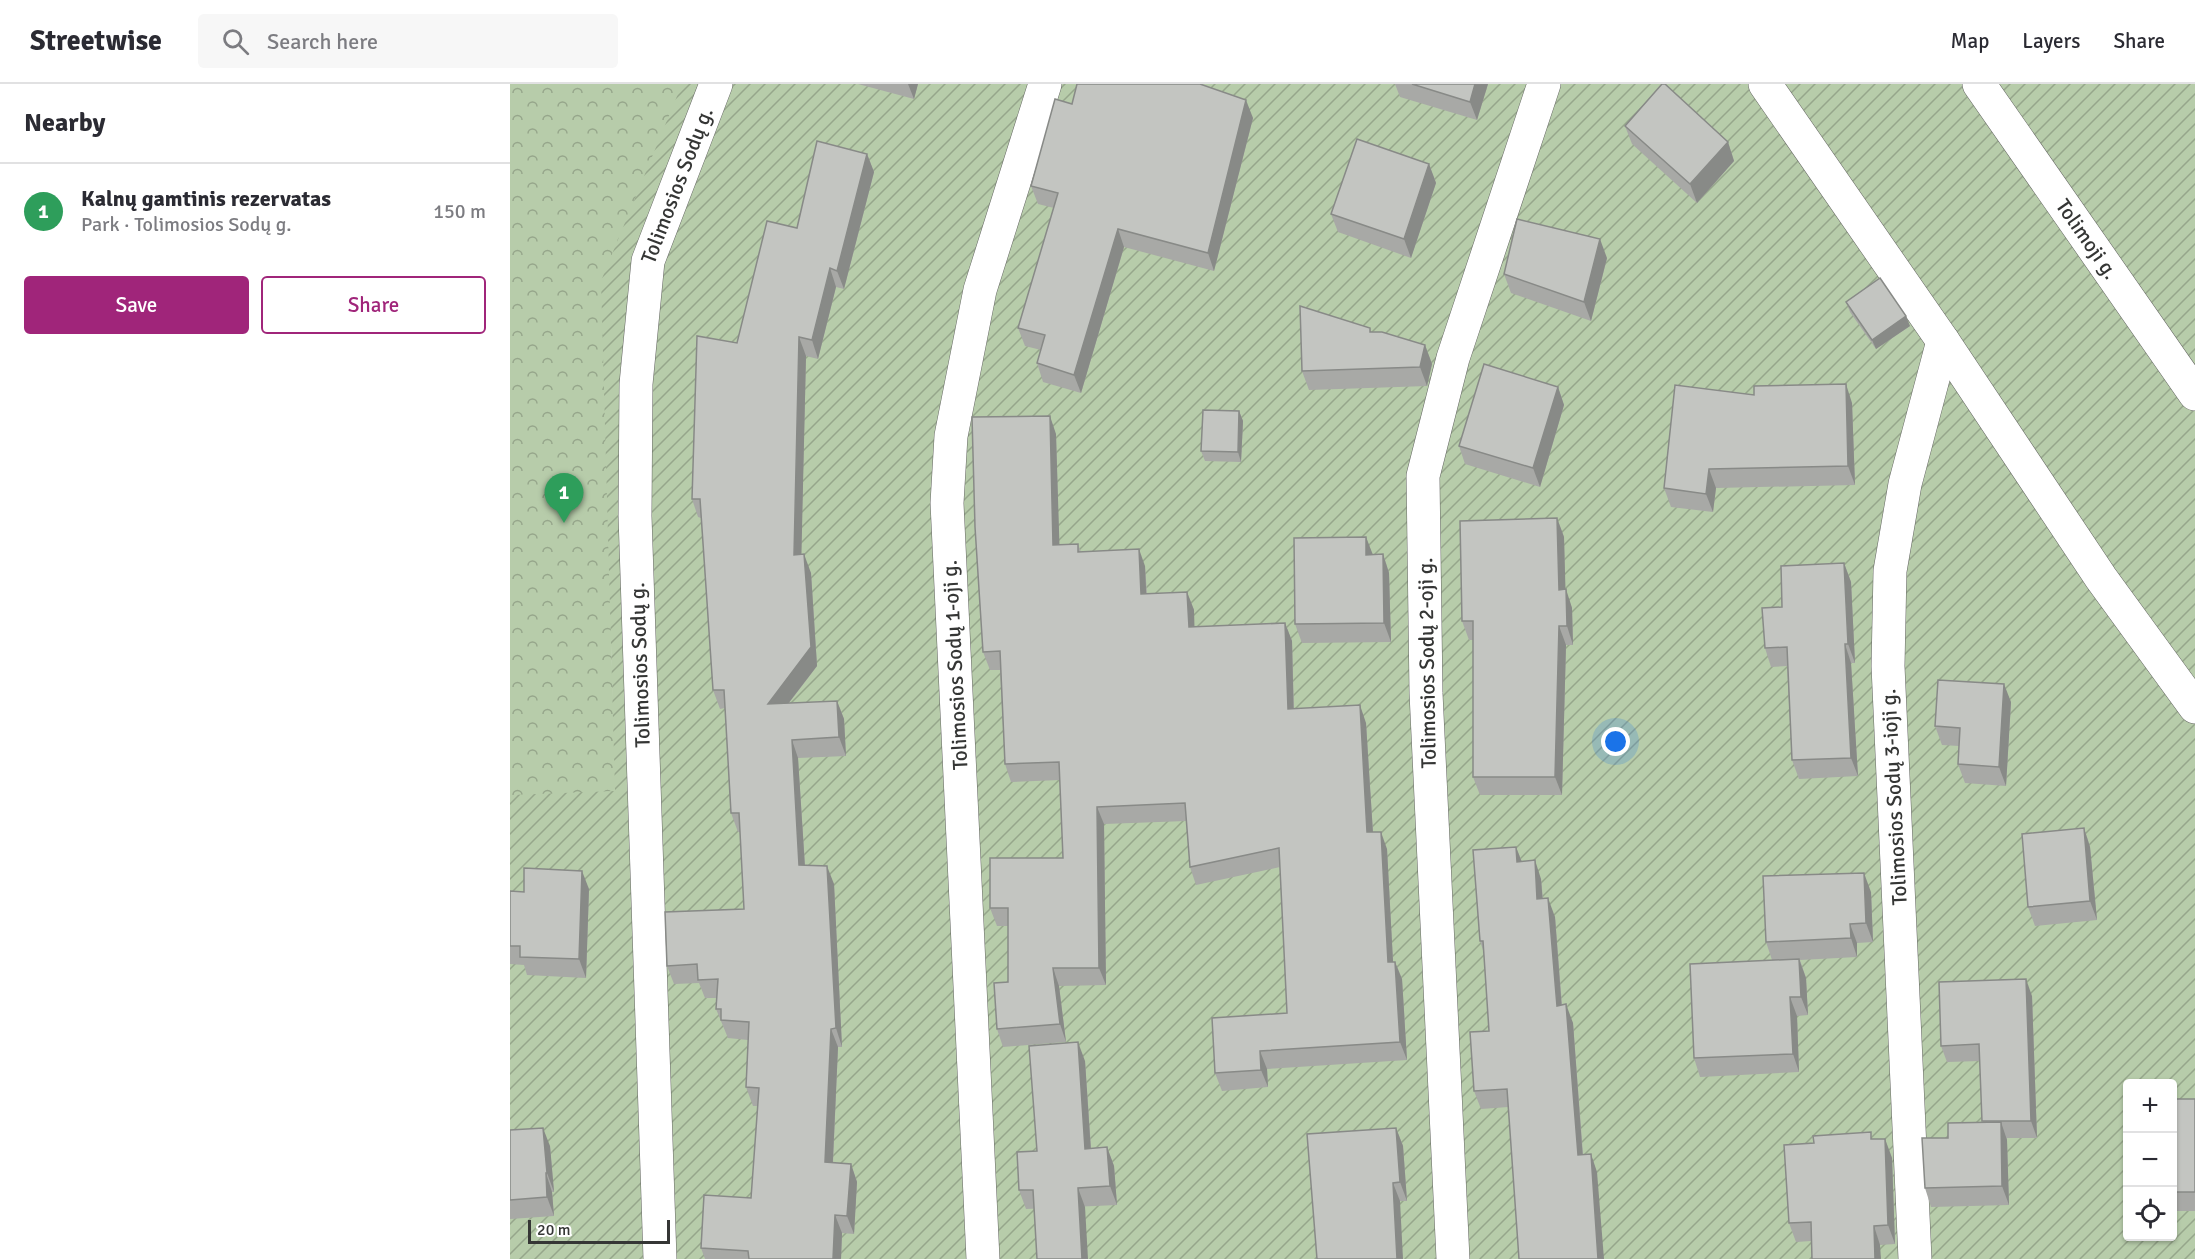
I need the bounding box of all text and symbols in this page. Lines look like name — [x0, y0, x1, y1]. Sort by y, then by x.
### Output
search box — [198, 14, 618, 68]
text: Streetwise — [30, 24, 162, 58]
icon: search — [219, 25, 252, 58]
text: Search here — [267, 28, 378, 55]
text: Map — [1951, 28, 1989, 54]
text: Layers — [2022, 28, 2080, 54]
text: Share — [2113, 28, 2165, 54]
street label: Tolimosios Sodų g. — [635, 104, 719, 267]
text: Nearby — [24, 107, 105, 139]
text: Kalnų gamtinis rezervatas — [81, 185, 331, 212]
street label: Tolimoji g. — [2050, 194, 2124, 284]
text: 1 — [38, 199, 49, 224]
text: 150 m — [433, 199, 486, 224]
text: Park · Tolimosios Sodų g. — [81, 212, 291, 237]
button: Save — [24, 276, 249, 334]
button: Share — [261, 276, 486, 334]
pin: 1 — [544, 474, 584, 523]
street label: Tolimosios Sodų 2-oji g. — [1412, 557, 1442, 769]
street label: Tolimosios Sodų 1-oji g. — [937, 559, 973, 771]
street label: Tolimosios Sodų g. — [624, 582, 656, 748]
street label: Tolimosios Sodų 3-ioji g. — [1875, 688, 1913, 906]
your location — [1601, 727, 1630, 756]
map controls — [2123, 1079, 2177, 1241]
button: + — [2123, 1079, 2177, 1133]
button: − — [2123, 1133, 2177, 1187]
button: locate — [2123, 1187, 2177, 1241]
scale bar — [528, 1217, 670, 1244]
text: 20 m — [537, 1220, 571, 1240]

